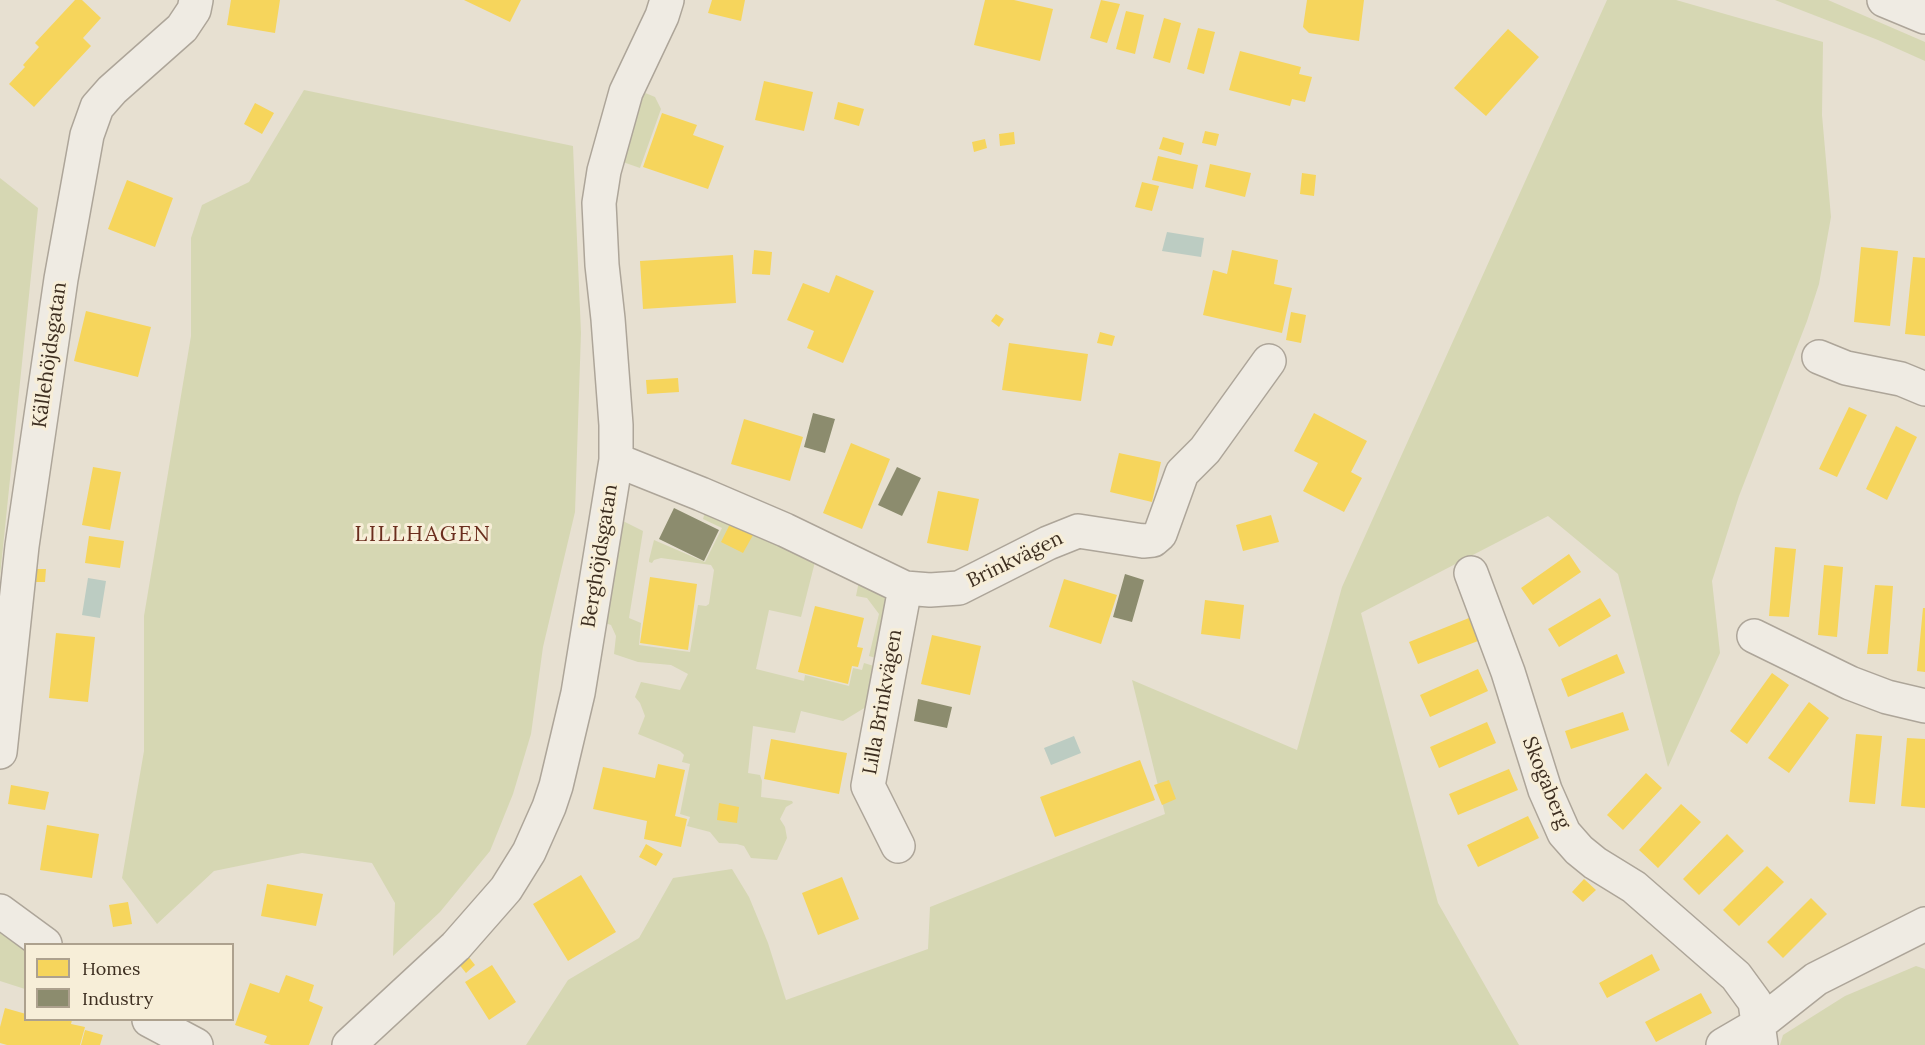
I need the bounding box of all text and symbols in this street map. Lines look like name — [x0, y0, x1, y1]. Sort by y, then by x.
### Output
street label: Källehöjdsgatan — [28, 280, 72, 430]
street label: Berghöjdsgatan — [577, 483, 623, 629]
district label: LILLHAGEN — [354, 522, 492, 548]
street label: Brinkvägen — [963, 527, 1067, 593]
street label: Lilla Brinkvägen — [858, 627, 908, 777]
street label: Skogaberg — [1517, 733, 1575, 833]
legend — [24, 943, 234, 1021]
text: Homes — [82, 957, 140, 980]
text: Industry — [82, 987, 153, 1010]

